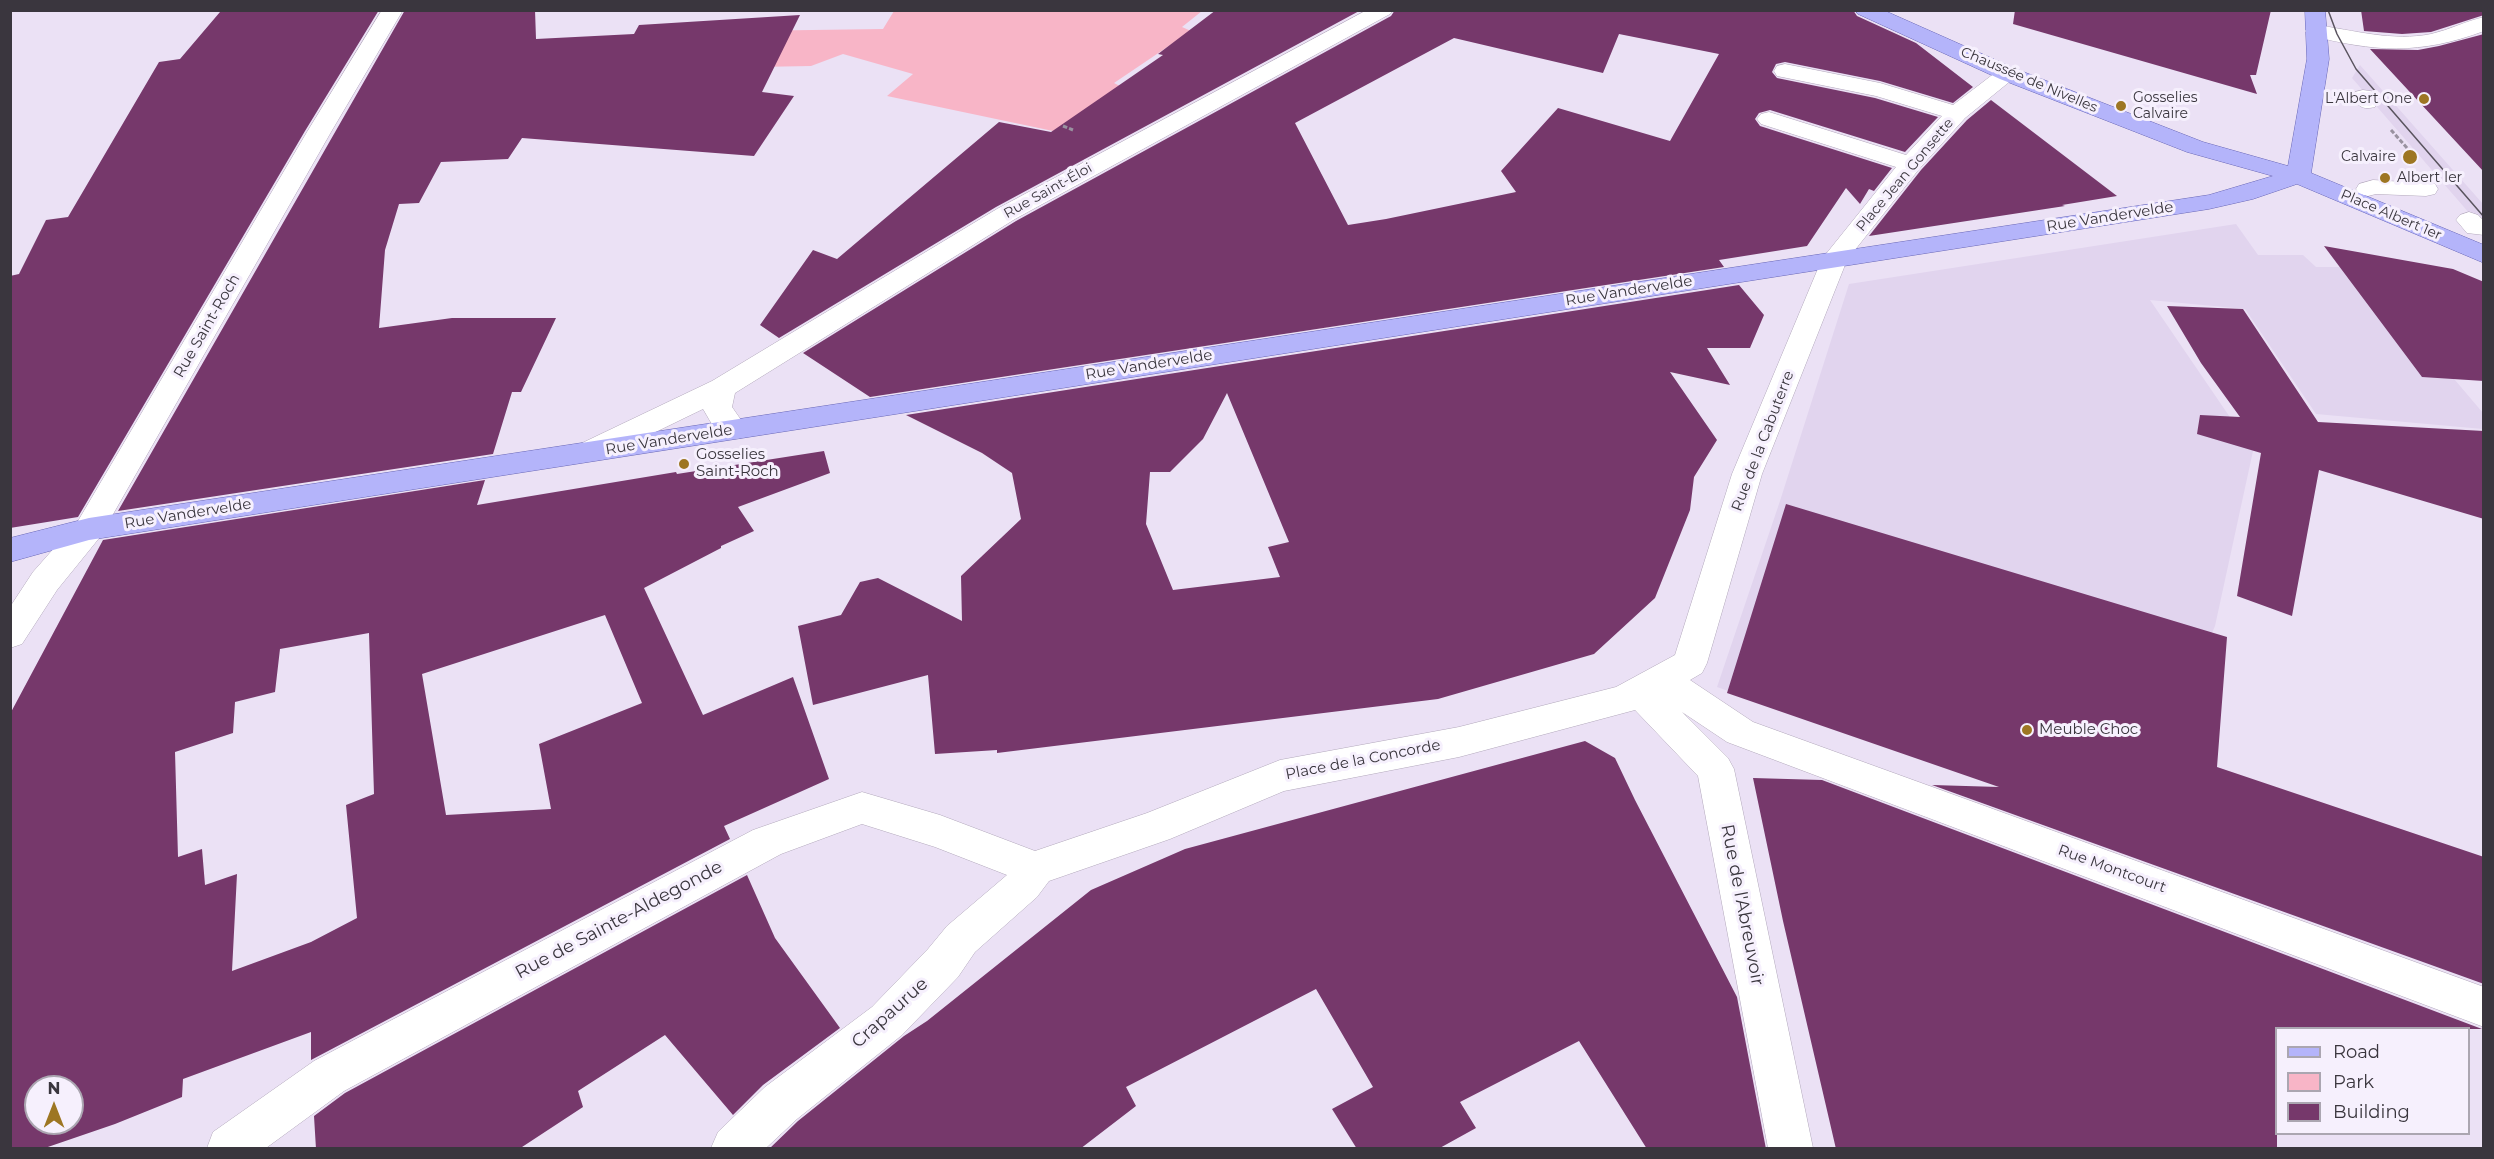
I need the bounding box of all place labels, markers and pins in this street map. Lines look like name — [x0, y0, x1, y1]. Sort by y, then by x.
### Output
place label: Gosselies Calvaire — [2133, 90, 2198, 122]
place label: L'Albert One — [2325, 91, 2412, 107]
marker: L'Albert One — [2417, 92, 2431, 106]
marker: Gosselies Calvaire — [2114, 99, 2128, 113]
marker: Calvaire — [2401, 148, 2419, 166]
place label: Calvaire — [2341, 149, 2396, 165]
place label: Albert Ier — [2397, 170, 2462, 186]
marker: Albert Ier — [2378, 171, 2392, 185]
place label: Gosselies Saint-Roch — [696, 446, 779, 481]
marker: Gosselies Saint-Roch — [677, 457, 691, 471]
place label: Meuble Choc — [2039, 721, 2138, 739]
marker: Meuble Choc — [2020, 723, 2034, 737]

